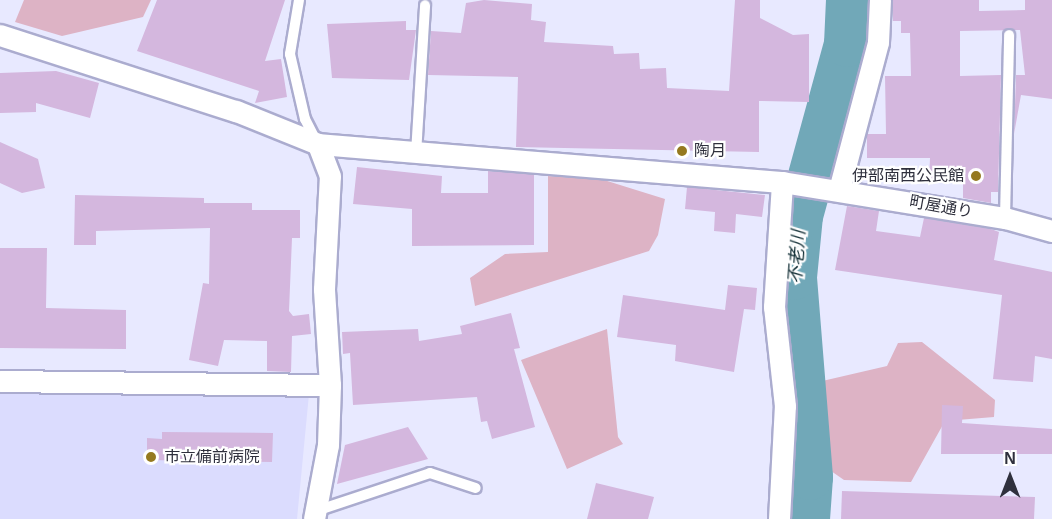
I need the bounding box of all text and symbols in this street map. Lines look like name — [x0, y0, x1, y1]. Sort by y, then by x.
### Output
place label: 陶月 — [694, 141, 726, 161]
marker: 陶月 — [675, 144, 689, 158]
place label: 伊部南西公民館 — [852, 166, 964, 186]
marker: 伊部南西公民館 — [969, 169, 983, 183]
street label: 町屋通り — [908, 192, 974, 222]
water label: 不老川 — [784, 229, 810, 285]
place label: 市立備前病院 — [164, 447, 260, 467]
north arrow — [980, 447, 1040, 507]
marker: 市立備前病院 — [142, 448, 160, 466]
text: N — [1004, 450, 1016, 467]

